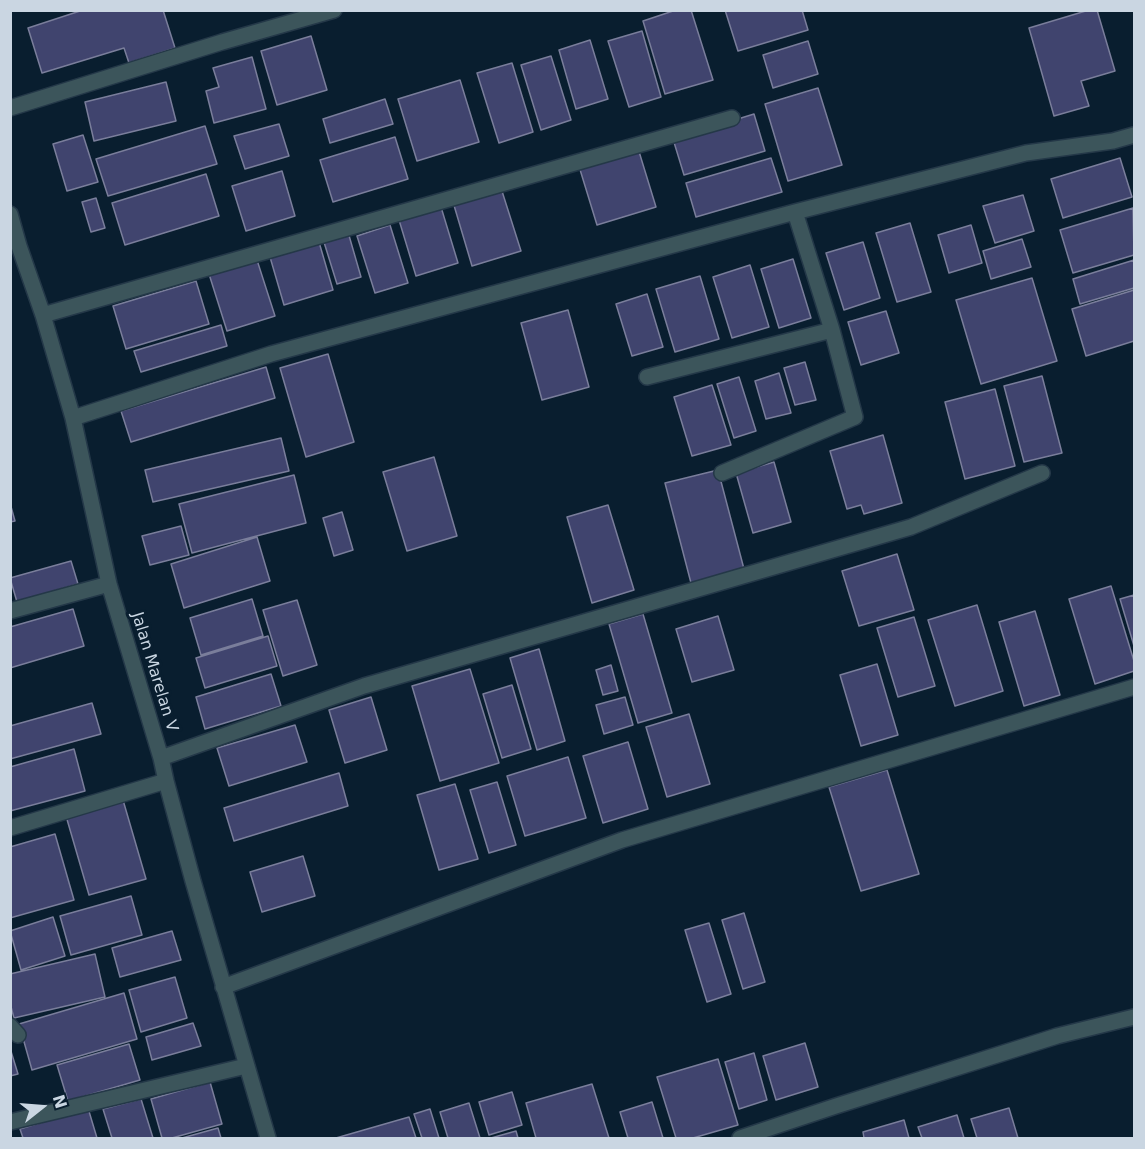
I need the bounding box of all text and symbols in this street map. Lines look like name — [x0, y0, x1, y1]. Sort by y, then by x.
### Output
street label: Jalan Marelan V — [127, 610, 181, 734]
north arrow — [12, 1077, 72, 1137]
text: N — [49, 1092, 71, 1111]

